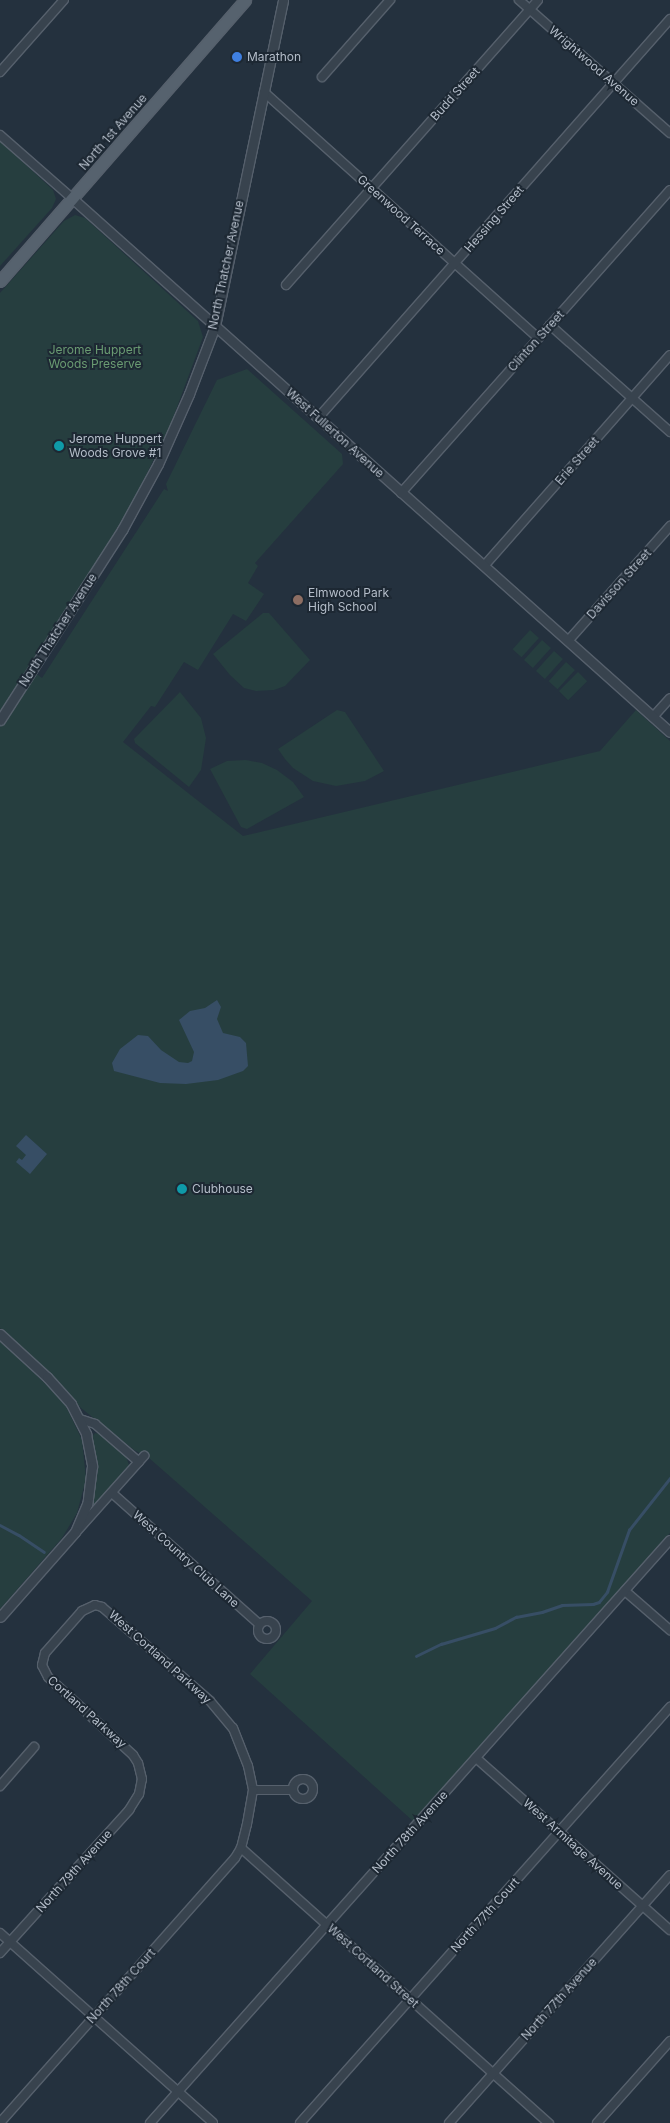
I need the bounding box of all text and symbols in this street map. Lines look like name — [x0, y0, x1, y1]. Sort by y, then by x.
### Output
street label: Wrightwood Avenue — [546, 23, 642, 109]
place label: Marathon — [247, 50, 301, 64]
marker: Marathon — [231, 51, 243, 63]
street label: Budd Street — [427, 64, 483, 124]
street label: North 1st Avenue — [76, 91, 150, 173]
street label: Greenwood Terrace — [354, 172, 448, 258]
street label: Hessing Street — [461, 183, 527, 255]
street label: North Thatcher Avenue — [205, 199, 247, 331]
street label: Clinton Street — [505, 308, 567, 374]
park label: Jerome Huppert Woods Preserve — [48, 343, 142, 371]
street label: West Fullerton Avenue — [283, 385, 387, 481]
place label: Jerome Huppert Woods Grove #1 — [69, 432, 162, 460]
street label: Erie Street — [552, 434, 602, 488]
marker: Jerome Huppert Woods Grove #1 — [53, 440, 65, 452]
street label: Davisson Street — [584, 546, 654, 622]
street label: North Thatcher Avenue — [16, 571, 100, 689]
place label: Elmwood Park High School — [308, 586, 389, 614]
marker: Elmwood Park High School — [292, 594, 304, 606]
place label: Clubhouse — [192, 1182, 253, 1196]
marker: Clubhouse — [176, 1183, 188, 1195]
street label: West Country Club Lane — [130, 1508, 242, 1610]
street label: West Cortland Parkway — [106, 1607, 214, 1707]
street label: Cortland Parkway — [45, 1673, 129, 1751]
street label: North 78th Avenue — [369, 1788, 451, 1876]
street label: West Armitage Avenue — [520, 1796, 626, 1892]
street label: North 79th Avenue — [33, 1827, 115, 1915]
street label: North 77th Court — [448, 1875, 522, 1955]
street label: West Cortland Street — [324, 1921, 422, 2011]
street label: North 78th Court — [84, 1946, 158, 2026]
street label: North 77th Avenue — [518, 1955, 600, 2043]

